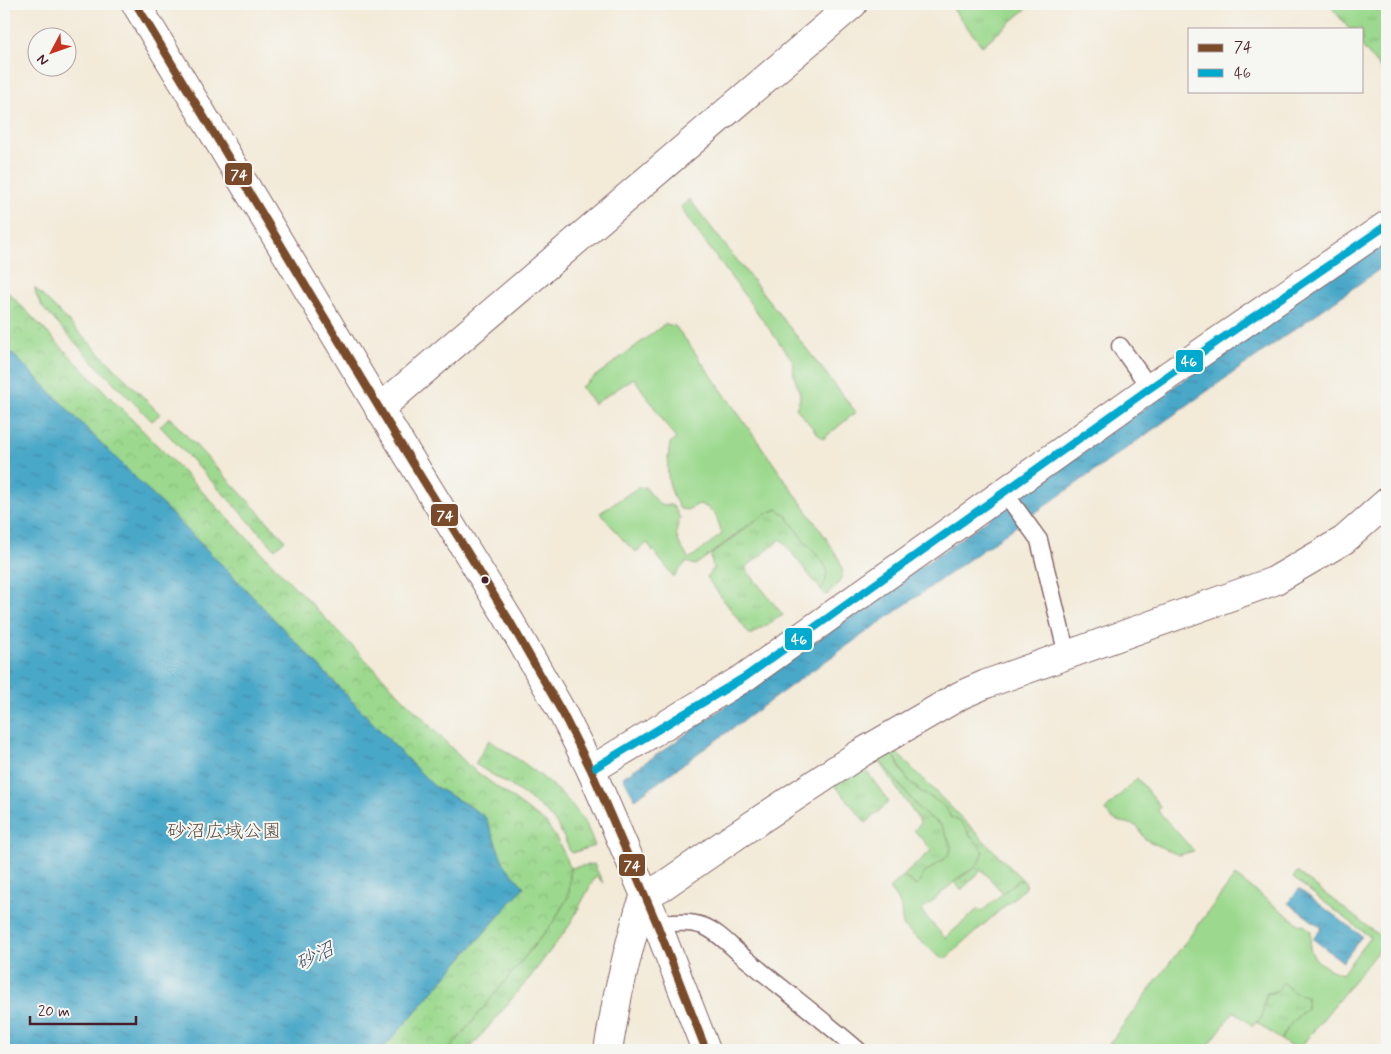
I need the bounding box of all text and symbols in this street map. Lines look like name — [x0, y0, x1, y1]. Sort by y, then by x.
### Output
north arrow — [28, 28, 78, 78]
legend — [1188, 28, 1364, 92]
text: 74 — [1234, 38, 1252, 58]
text: N — [33, 50, 53, 69]
text: 46 — [1234, 64, 1251, 84]
line badge: 74 — [224, 162, 253, 186]
text: 74 — [231, 166, 248, 184]
line badge: 46 — [1175, 349, 1204, 373]
text: 46 — [1181, 353, 1197, 371]
line badge: 74 — [430, 503, 459, 527]
text: 74 — [437, 507, 454, 525]
unlabelled marker — [480, 575, 490, 585]
line badge: 46 — [784, 627, 813, 651]
text: 46 — [791, 631, 807, 649]
park label: 砂沼広域公園 — [167, 819, 281, 844]
line badge: 74 — [618, 853, 646, 877]
text: 74 — [624, 857, 641, 875]
water label: 砂沼 — [291, 935, 341, 978]
scale bar — [30, 994, 136, 1026]
text: 20 m — [38, 1002, 70, 1022]

